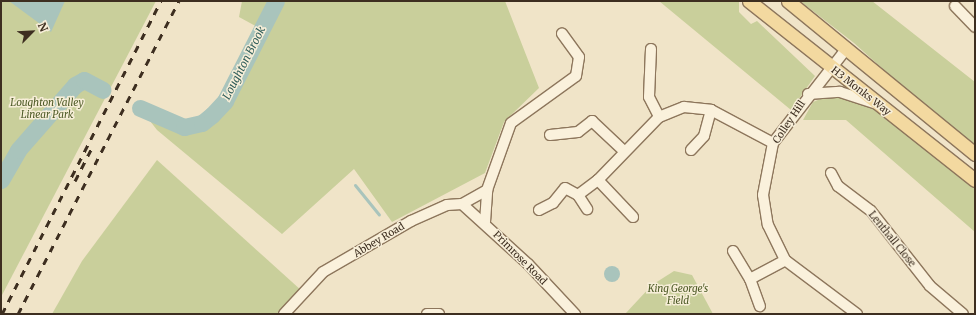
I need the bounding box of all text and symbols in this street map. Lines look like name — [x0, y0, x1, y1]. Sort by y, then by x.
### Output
north arrow — [12, 12, 52, 52]
text: N — [35, 20, 51, 34]
water label: Loughton Brook — [220, 24, 268, 102]
street label: H3 Monks Way — [829, 64, 893, 118]
park label: Loughton Valley Linear Park — [10, 96, 84, 120]
street label: Colley Hill — [770, 98, 808, 146]
street label: Lenthall Close — [866, 209, 918, 269]
street label: Abbey Road — [352, 220, 406, 260]
street label: Primrose Road — [491, 229, 549, 287]
park label: King George's Field — [648, 282, 708, 306]

